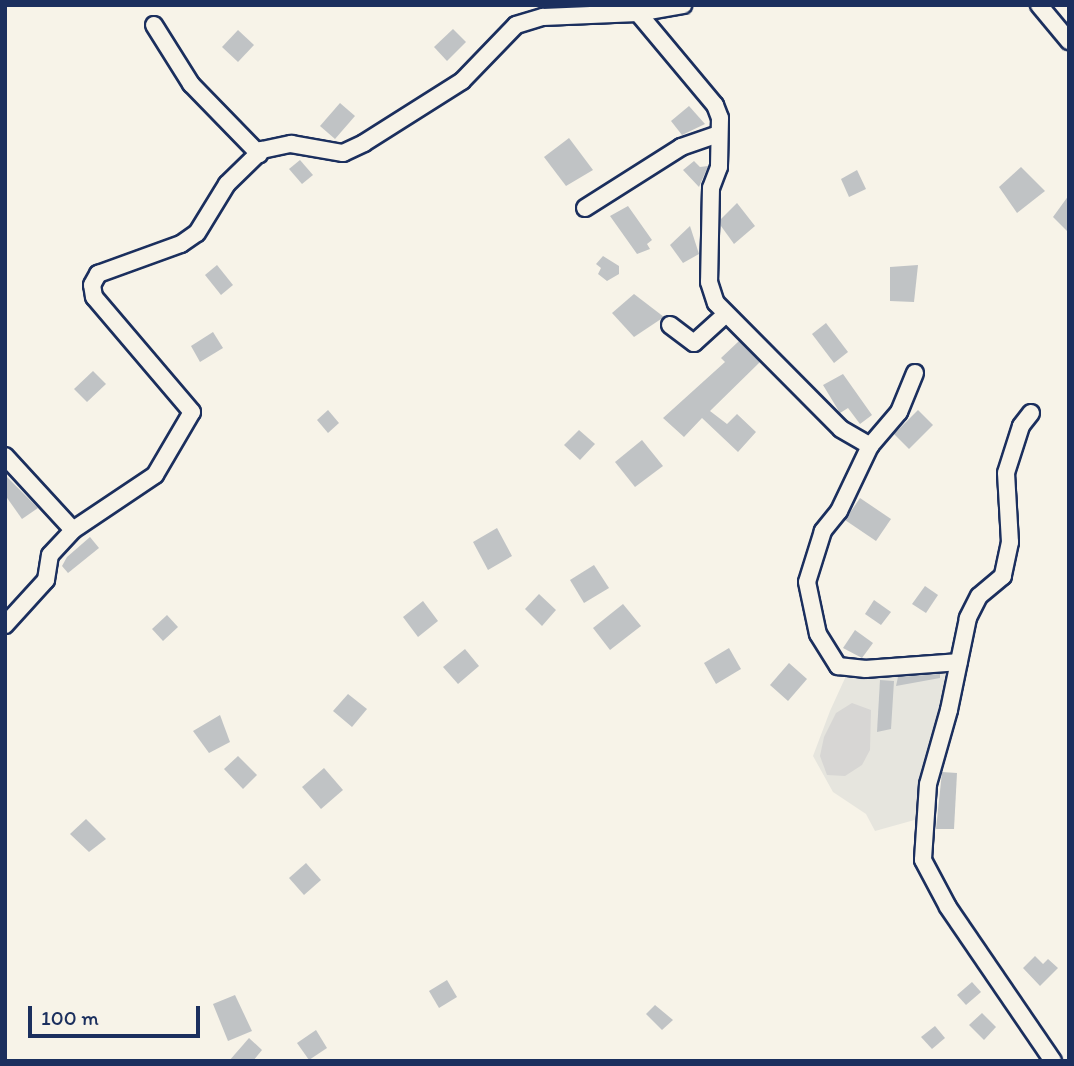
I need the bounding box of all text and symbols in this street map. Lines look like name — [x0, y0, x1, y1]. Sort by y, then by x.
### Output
scale bar — [32, 992, 203, 1036]
text: 100 m — [41, 1005, 99, 1030]

